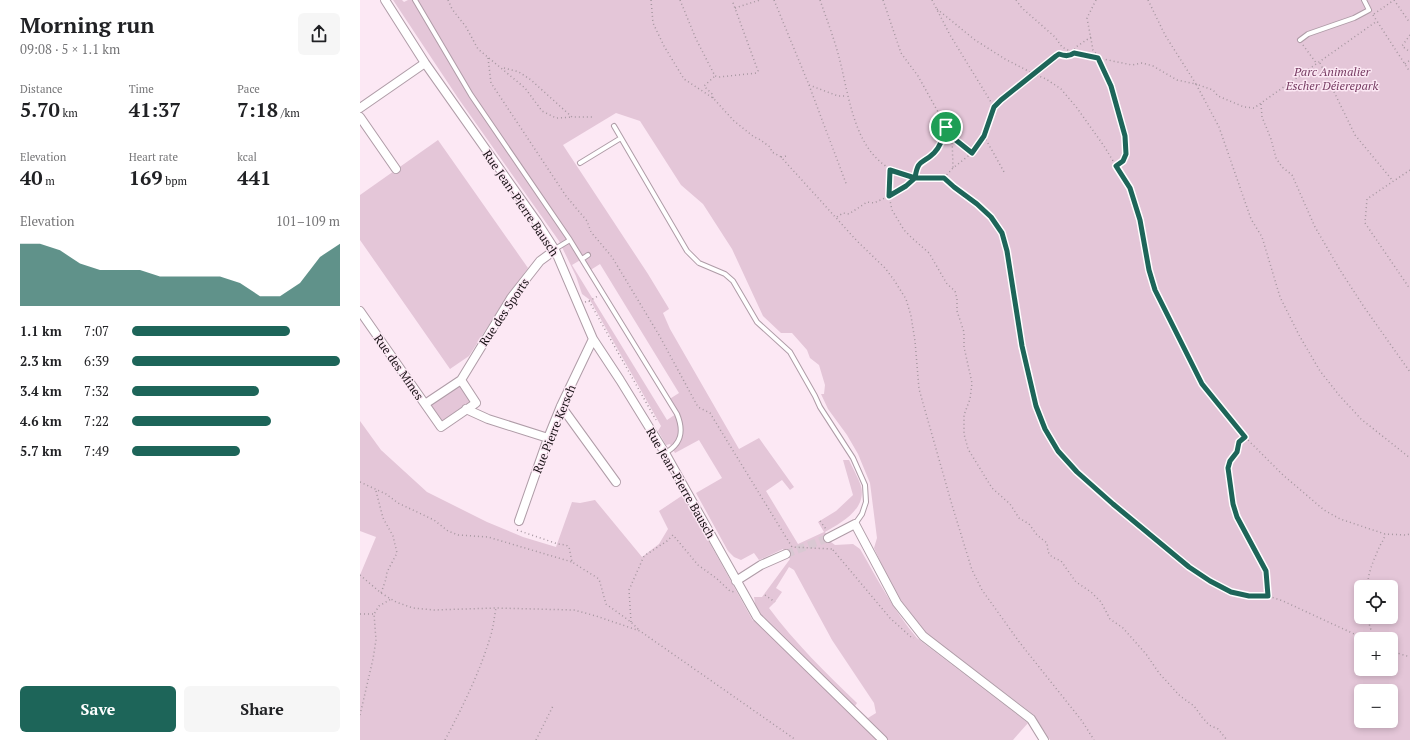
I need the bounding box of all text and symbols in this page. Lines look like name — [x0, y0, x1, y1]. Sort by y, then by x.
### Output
text: Morning run — [20, 10, 154, 39]
button: share — [298, 13, 340, 55]
text: 09:08 · 5 × 1.1 km — [20, 40, 120, 58]
park label: Parc Animalier Escher Déierepark — [1285, 64, 1378, 93]
text: Distance — [20, 82, 63, 96]
text: Time — [129, 82, 154, 96]
text: Pace — [237, 82, 260, 96]
text: 5.70 — [20, 96, 60, 123]
text: 41:37 — [129, 96, 181, 123]
text: 7:18 — [237, 96, 278, 123]
text: km — [60, 106, 78, 120]
text: /km — [278, 106, 300, 120]
pin — [929, 110, 963, 144]
icon: arrive — [935, 116, 957, 138]
street label: Rue Jean-Pierre Bausch — [480, 147, 562, 259]
text: Elevation — [20, 150, 66, 164]
text: Heart rate — [129, 150, 178, 164]
text: kcal — [237, 150, 257, 164]
text: 40 — [20, 164, 43, 191]
text: 169 — [129, 164, 163, 191]
text: 441 — [237, 164, 271, 191]
text: m — [43, 174, 55, 188]
text: bpm — [163, 174, 187, 188]
text: Elevation — [20, 212, 75, 230]
text: 101–109 m — [276, 212, 340, 230]
street label: Rue des Sports — [476, 275, 532, 349]
text: 1.1 km — [20, 322, 62, 340]
text: 7:07 — [84, 322, 109, 340]
street label: Rue des Mines — [371, 331, 427, 403]
text: 2.3 km — [20, 352, 62, 370]
text: 6:39 — [84, 352, 109, 370]
text: 3.4 km — [20, 382, 62, 400]
text: 7:32 — [84, 382, 109, 400]
street label: Rue Pierre Kersch — [529, 383, 579, 475]
text: 4.6 km — [20, 412, 62, 430]
text: 7:22 — [84, 412, 109, 430]
street label: Rue Jean-Pierre Bausch — [643, 425, 719, 541]
text: 5.7 km — [20, 442, 62, 460]
text: 7:49 — [84, 442, 109, 460]
map controls — [1354, 580, 1398, 728]
button: locate — [1354, 580, 1398, 624]
button: + — [1354, 632, 1398, 676]
button: − — [1354, 684, 1398, 728]
button: Save — [20, 686, 176, 732]
button: Share — [184, 686, 340, 732]

